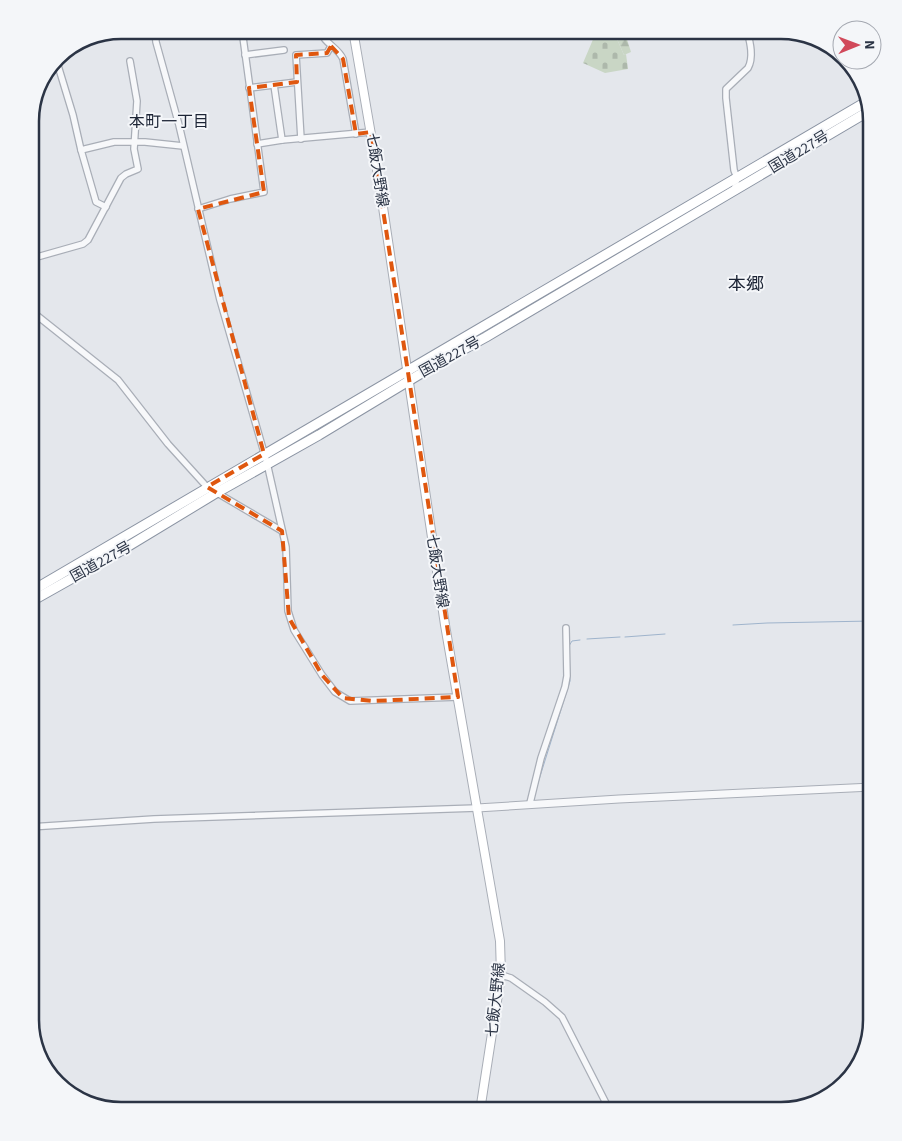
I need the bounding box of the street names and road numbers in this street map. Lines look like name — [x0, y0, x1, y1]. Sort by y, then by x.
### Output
street label: 国道227号 — [765, 126, 833, 178]
street label: 七飯大野線 — [361, 131, 393, 209]
street label: 国道227号 — [415, 331, 485, 383]
street label: 七飯大野線 — [421, 532, 453, 610]
street label: 国道227号 — [66, 536, 136, 588]
street label: 七飯大野線 — [482, 962, 510, 1038]

